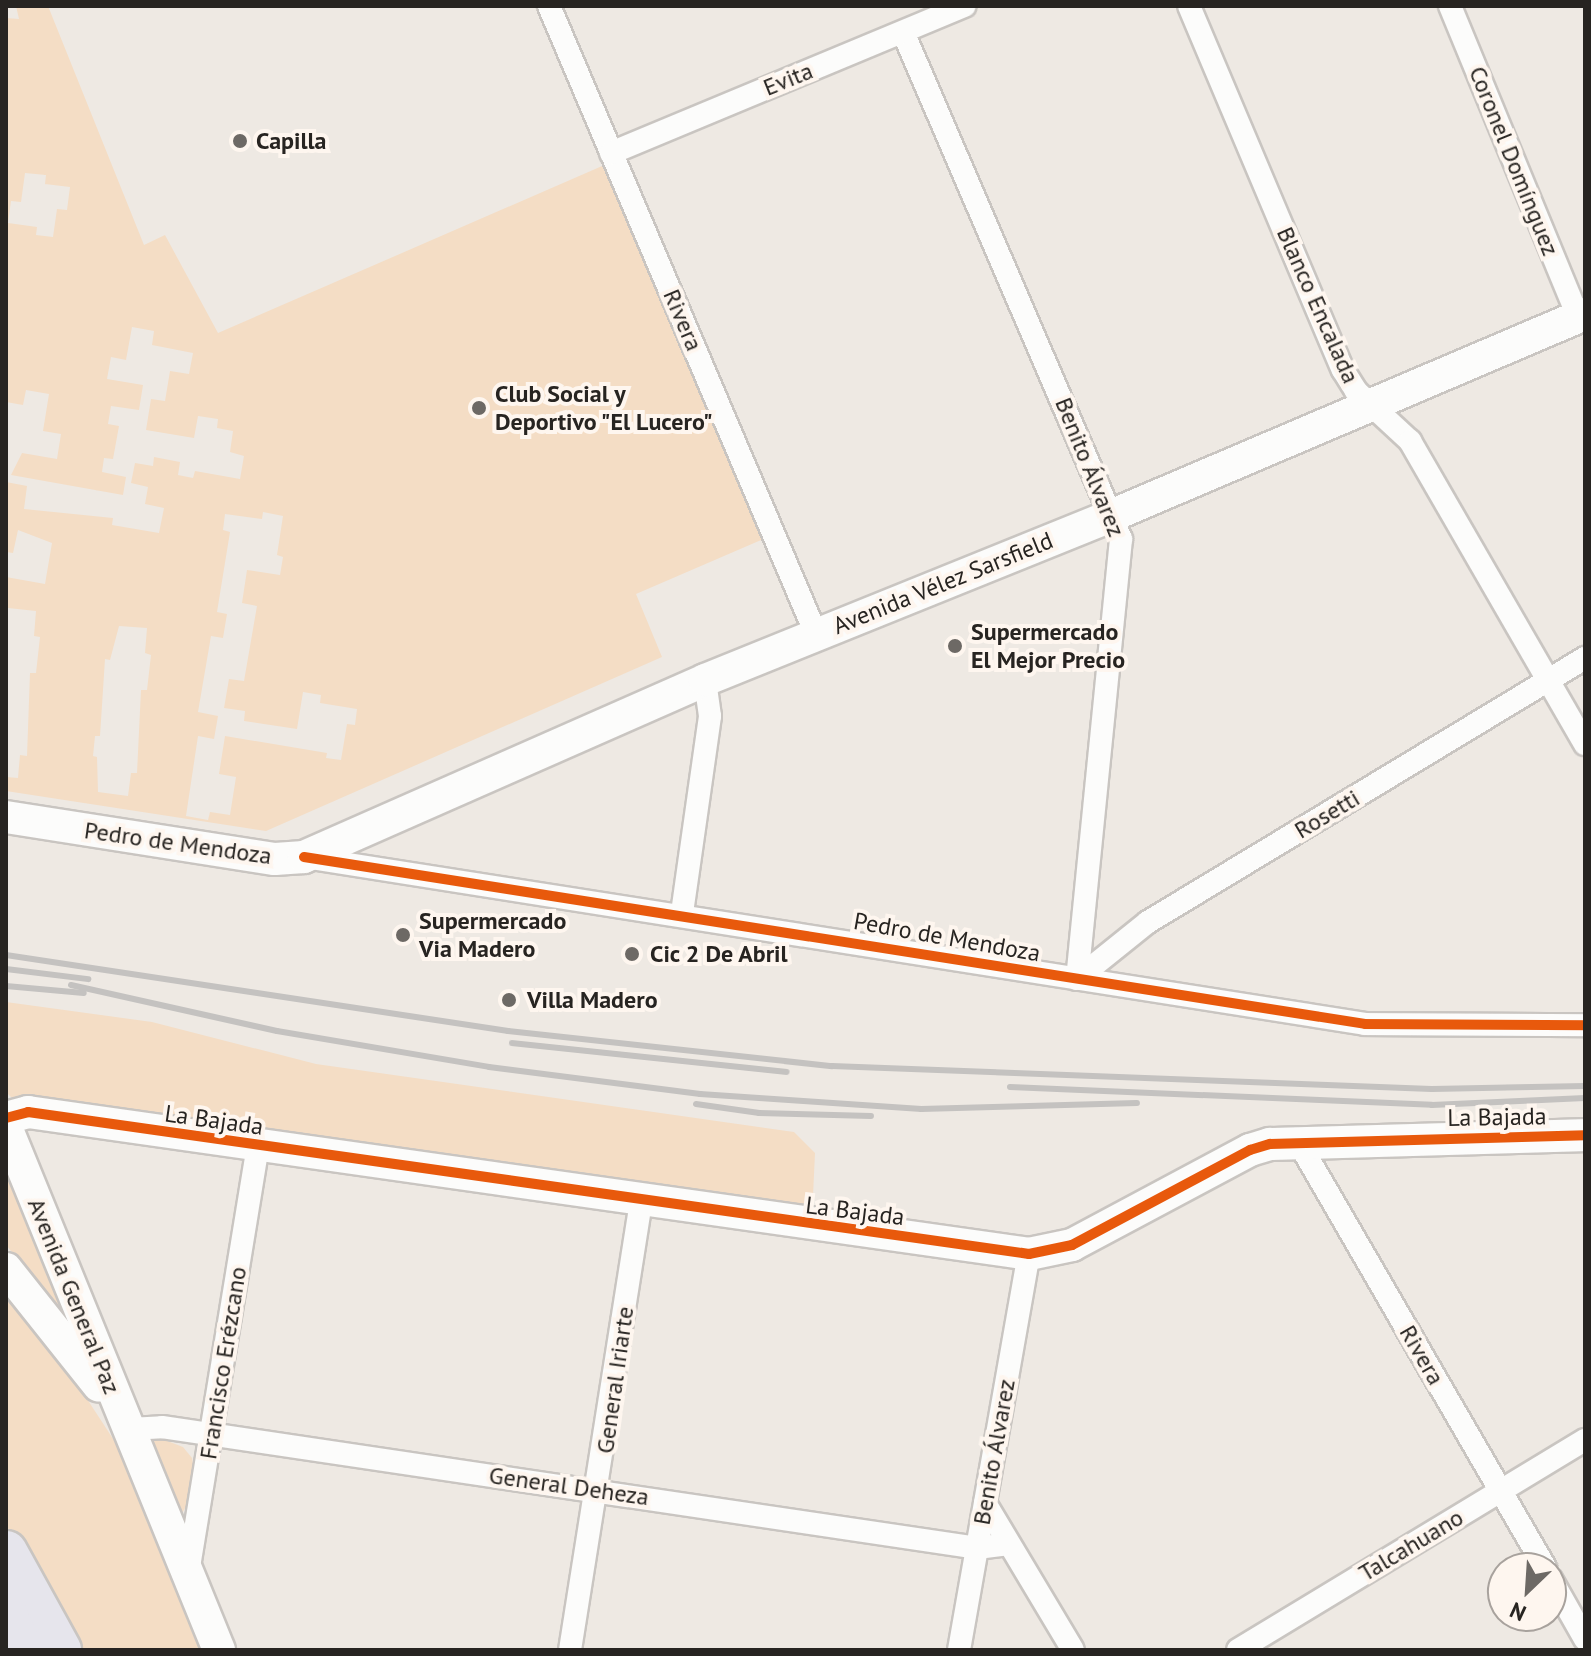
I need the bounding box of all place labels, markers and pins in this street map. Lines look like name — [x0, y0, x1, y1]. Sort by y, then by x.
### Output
place label: Capilla — [256, 127, 326, 155]
marker: Capilla — [231, 132, 249, 150]
place label: Club Social y Deportivo "El Lucero" — [495, 380, 715, 436]
marker: Club Social y Deportivo "El Lucero" — [470, 399, 488, 417]
place label: Supermercado El Mejor Precio — [971, 618, 1125, 674]
marker: Supermercado El Mejor Precio — [946, 637, 964, 655]
place label: Supermercado Via Madero — [419, 907, 566, 963]
marker: Supermercado Via Madero — [394, 926, 412, 944]
place label: Cic 2 De Abril — [650, 940, 789, 968]
marker: Cic 2 De Abril — [621, 943, 643, 965]
place label: Villa Madero — [527, 986, 658, 1014]
marker: Villa Madero — [498, 989, 520, 1011]

